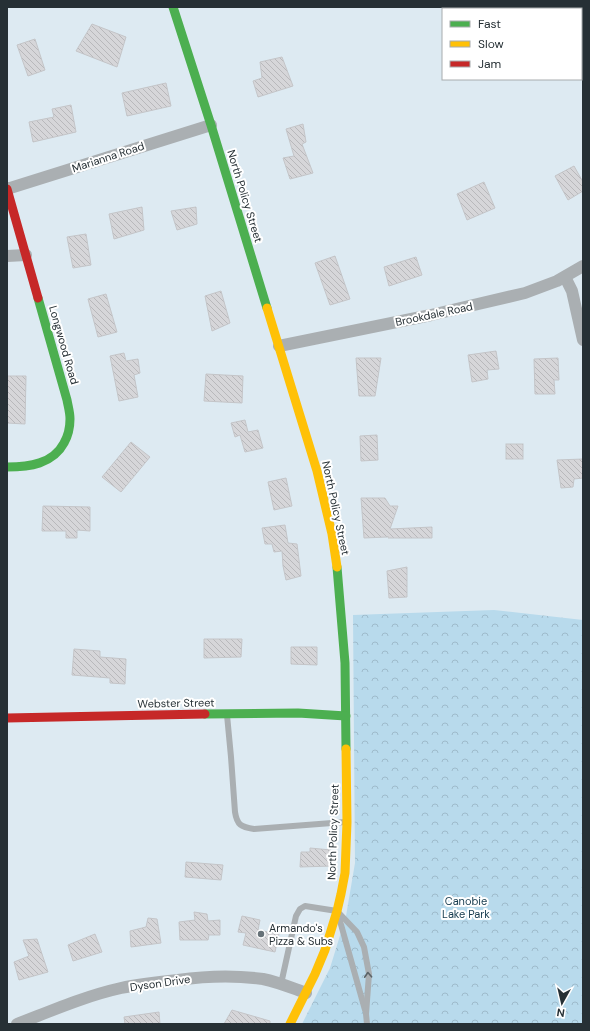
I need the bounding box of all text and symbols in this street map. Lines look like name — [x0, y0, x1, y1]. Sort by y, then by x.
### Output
legend — [442, 8, 582, 80]
text: Fast — [478, 16, 501, 32]
text: Slow — [478, 36, 504, 52]
text: Jam — [478, 56, 501, 72]
street label: Marianna Road — [70, 139, 146, 175]
street label: North Policy Street — [224, 148, 266, 244]
street label: Brookdale Road — [394, 299, 474, 329]
street label: Longwood Road — [46, 304, 82, 386]
street label: North Policy Street — [319, 460, 353, 556]
street label: Webster Street — [137, 695, 215, 711]
street label: North Policy Street — [324, 784, 342, 880]
park label: Canobie Lake Park — [442, 894, 490, 921]
place label: Armando's Pizza & Subs — [269, 921, 333, 948]
marker: Armando's Pizza & Subs — [256, 929, 266, 939]
street label: Dyson Drive — [129, 972, 191, 994]
one-way arrow — [364, 972, 372, 978]
north arrow — [542, 983, 582, 1023]
text: N — [556, 1005, 566, 1020]

